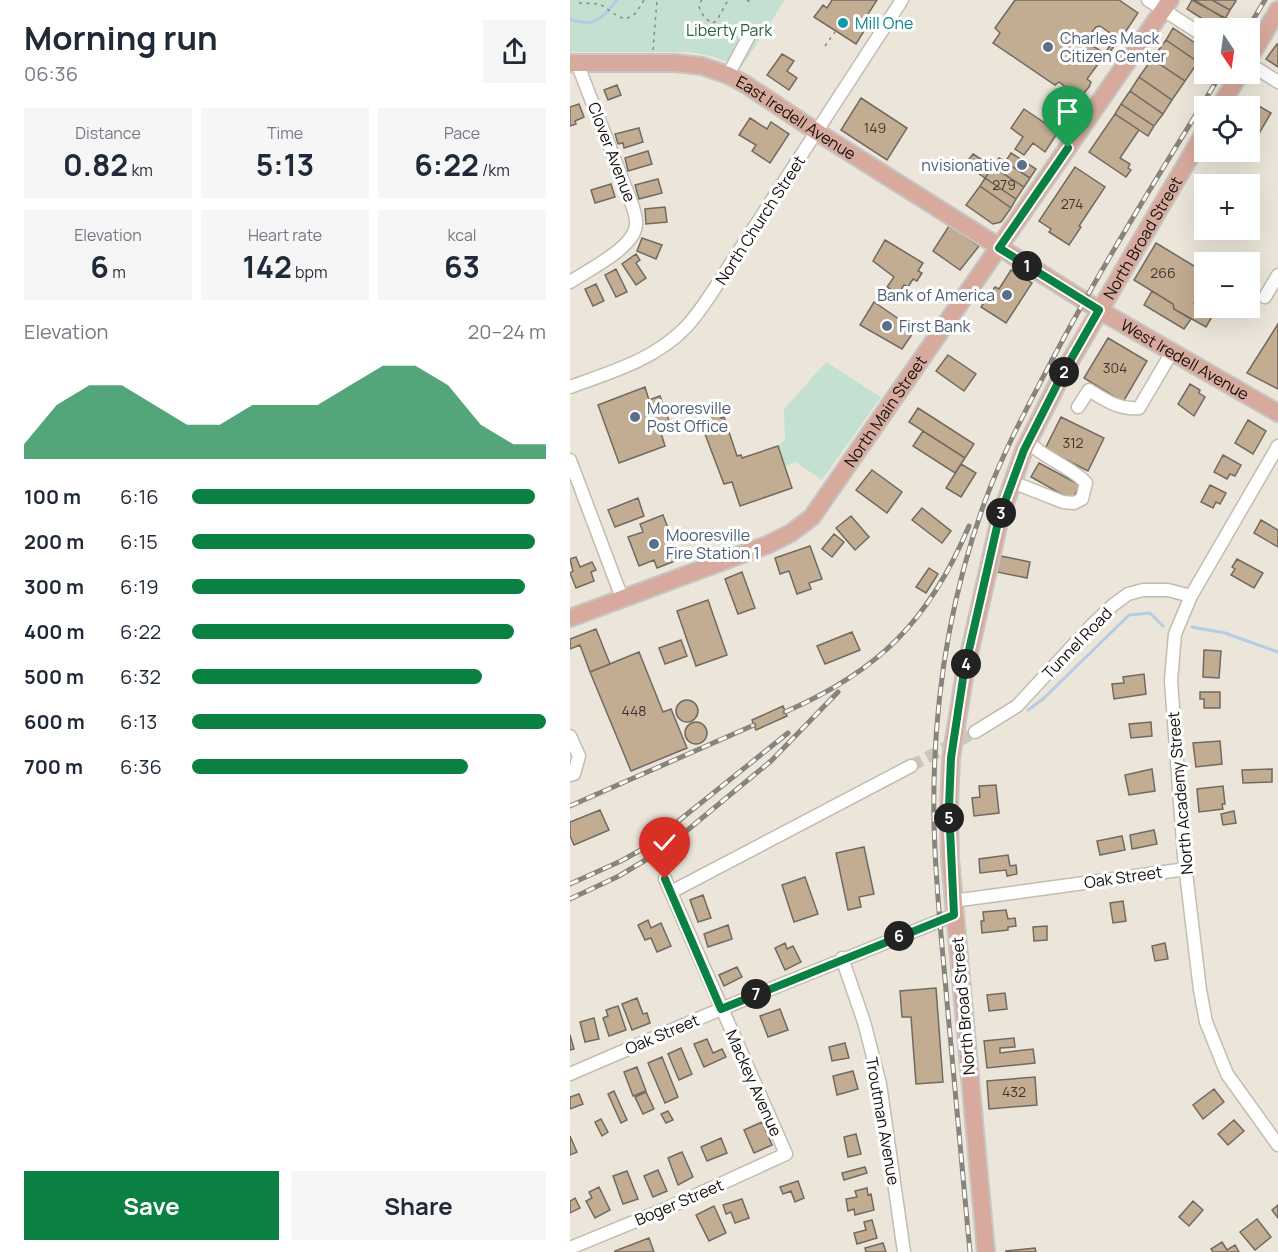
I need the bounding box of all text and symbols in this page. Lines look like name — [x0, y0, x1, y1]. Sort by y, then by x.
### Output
place label: Mill One — [855, 12, 913, 34]
text: Morning run — [24, 15, 218, 60]
marker: Mill One — [836, 16, 850, 30]
north arrow — [1194, 18, 1260, 84]
map controls — [1194, 18, 1260, 318]
park label: Liberty Park — [686, 19, 773, 41]
button: share — [483, 20, 546, 83]
place label: Charles Mack Citizen Center — [1060, 27, 1166, 67]
marker: Charles Mack Citizen Center — [1041, 40, 1055, 54]
text: 06:36 — [24, 60, 78, 87]
street label: East Iredell Avenue — [732, 70, 860, 165]
pin — [1042, 86, 1093, 148]
icon: arrive — [1051, 95, 1084, 128]
button: locate — [1194, 96, 1260, 162]
street label: Clover Avenue — [583, 99, 641, 205]
house number: 149 — [864, 118, 886, 137]
text: Distance — [75, 122, 141, 144]
text: Time — [267, 122, 303, 144]
text: Pace — [444, 122, 480, 144]
text: 0.82 — [63, 144, 128, 185]
text: 5:13 — [256, 144, 314, 185]
text: 6:22 — [414, 144, 479, 185]
street label: North Church Street — [710, 151, 810, 289]
place label: nvisionative — [921, 154, 1010, 176]
marker: nvisionative — [1015, 158, 1029, 172]
text: km — [128, 159, 153, 181]
text: /km — [479, 159, 510, 181]
street label: North Broad Street — [1098, 172, 1187, 303]
button: + — [1194, 174, 1260, 240]
house number: 279 — [992, 175, 1016, 194]
house number: 274 — [1061, 194, 1083, 213]
text: Elevation — [74, 224, 142, 246]
text: Heart rate — [248, 224, 322, 246]
text: kcal — [447, 224, 477, 246]
text: 6 — [90, 246, 109, 287]
text: 142 — [243, 246, 292, 287]
text: 63 — [444, 246, 480, 287]
pin: 1 — [1012, 251, 1042, 281]
button: − — [1194, 252, 1260, 318]
text: 1 — [1023, 255, 1031, 277]
text: m — [109, 261, 126, 283]
text: bpm — [292, 261, 327, 283]
house number: 266 — [1150, 263, 1176, 282]
place label: Bank of America — [877, 284, 995, 306]
marker: Bank of America — [1000, 288, 1014, 302]
street label: West Iredell Avenue — [1117, 314, 1253, 405]
place label: First Bank — [899, 315, 971, 337]
text: Elevation — [24, 318, 108, 345]
text: 20–24 m — [468, 318, 546, 345]
marker: First Bank — [880, 319, 894, 333]
street label: North Main Street — [839, 351, 932, 471]
pin: 2 — [1049, 357, 1079, 387]
house number: 304 — [1103, 358, 1127, 377]
text: 2 — [1059, 361, 1069, 383]
place label: Mooresville Post Office — [647, 397, 731, 437]
marker: Mooresville Post Office — [628, 410, 642, 424]
house number: 312 — [1062, 433, 1084, 452]
text: 100 m — [24, 483, 81, 510]
text: 6:16 — [120, 483, 159, 510]
pin: 3 — [986, 498, 1016, 528]
text: 3 — [996, 502, 1006, 524]
place label: Mooresville Fire Station 1 — [666, 524, 760, 564]
text: 200 m — [24, 528, 84, 555]
text: 6:15 — [120, 528, 158, 555]
marker: Mooresville Fire Station 1 — [647, 537, 661, 551]
text: 300 m — [24, 573, 84, 600]
text: 6:19 — [120, 573, 159, 600]
street label: Tunnel Road — [1037, 602, 1117, 684]
text: 400 m — [24, 618, 84, 645]
text: 6:22 — [120, 618, 161, 645]
pin: 4 — [951, 649, 981, 679]
text: 4 — [961, 653, 971, 675]
text: 500 m — [24, 663, 84, 690]
text: 6:32 — [120, 663, 161, 690]
house number: 448 — [622, 701, 646, 720]
text: 600 m — [24, 708, 85, 735]
text: 6:13 — [120, 708, 157, 735]
street label: North Academy Street — [1162, 711, 1198, 875]
text: 700 m — [24, 753, 83, 780]
text: 6:36 — [120, 753, 162, 780]
pin: 5 — [934, 803, 964, 833]
text: 5 — [944, 807, 954, 829]
pin — [639, 817, 690, 879]
icon: check — [648, 826, 681, 859]
street label: Oak Street — [1083, 861, 1163, 893]
pin: 6 — [884, 921, 914, 951]
text: 6 — [894, 925, 904, 947]
street label: North Broad Street — [946, 936, 980, 1076]
pin: 7 — [741, 979, 771, 1009]
text: 7 — [752, 983, 760, 1005]
street label: Oak Street — [622, 1009, 702, 1059]
street label: Mackey Avenue — [721, 1026, 787, 1140]
street label: Troutman Avenue — [861, 1055, 905, 1187]
house number: 432 — [1002, 1082, 1026, 1101]
button: Save — [24, 1171, 279, 1240]
button: Share — [291, 1171, 546, 1240]
street label: Boger Street — [631, 1173, 727, 1231]

